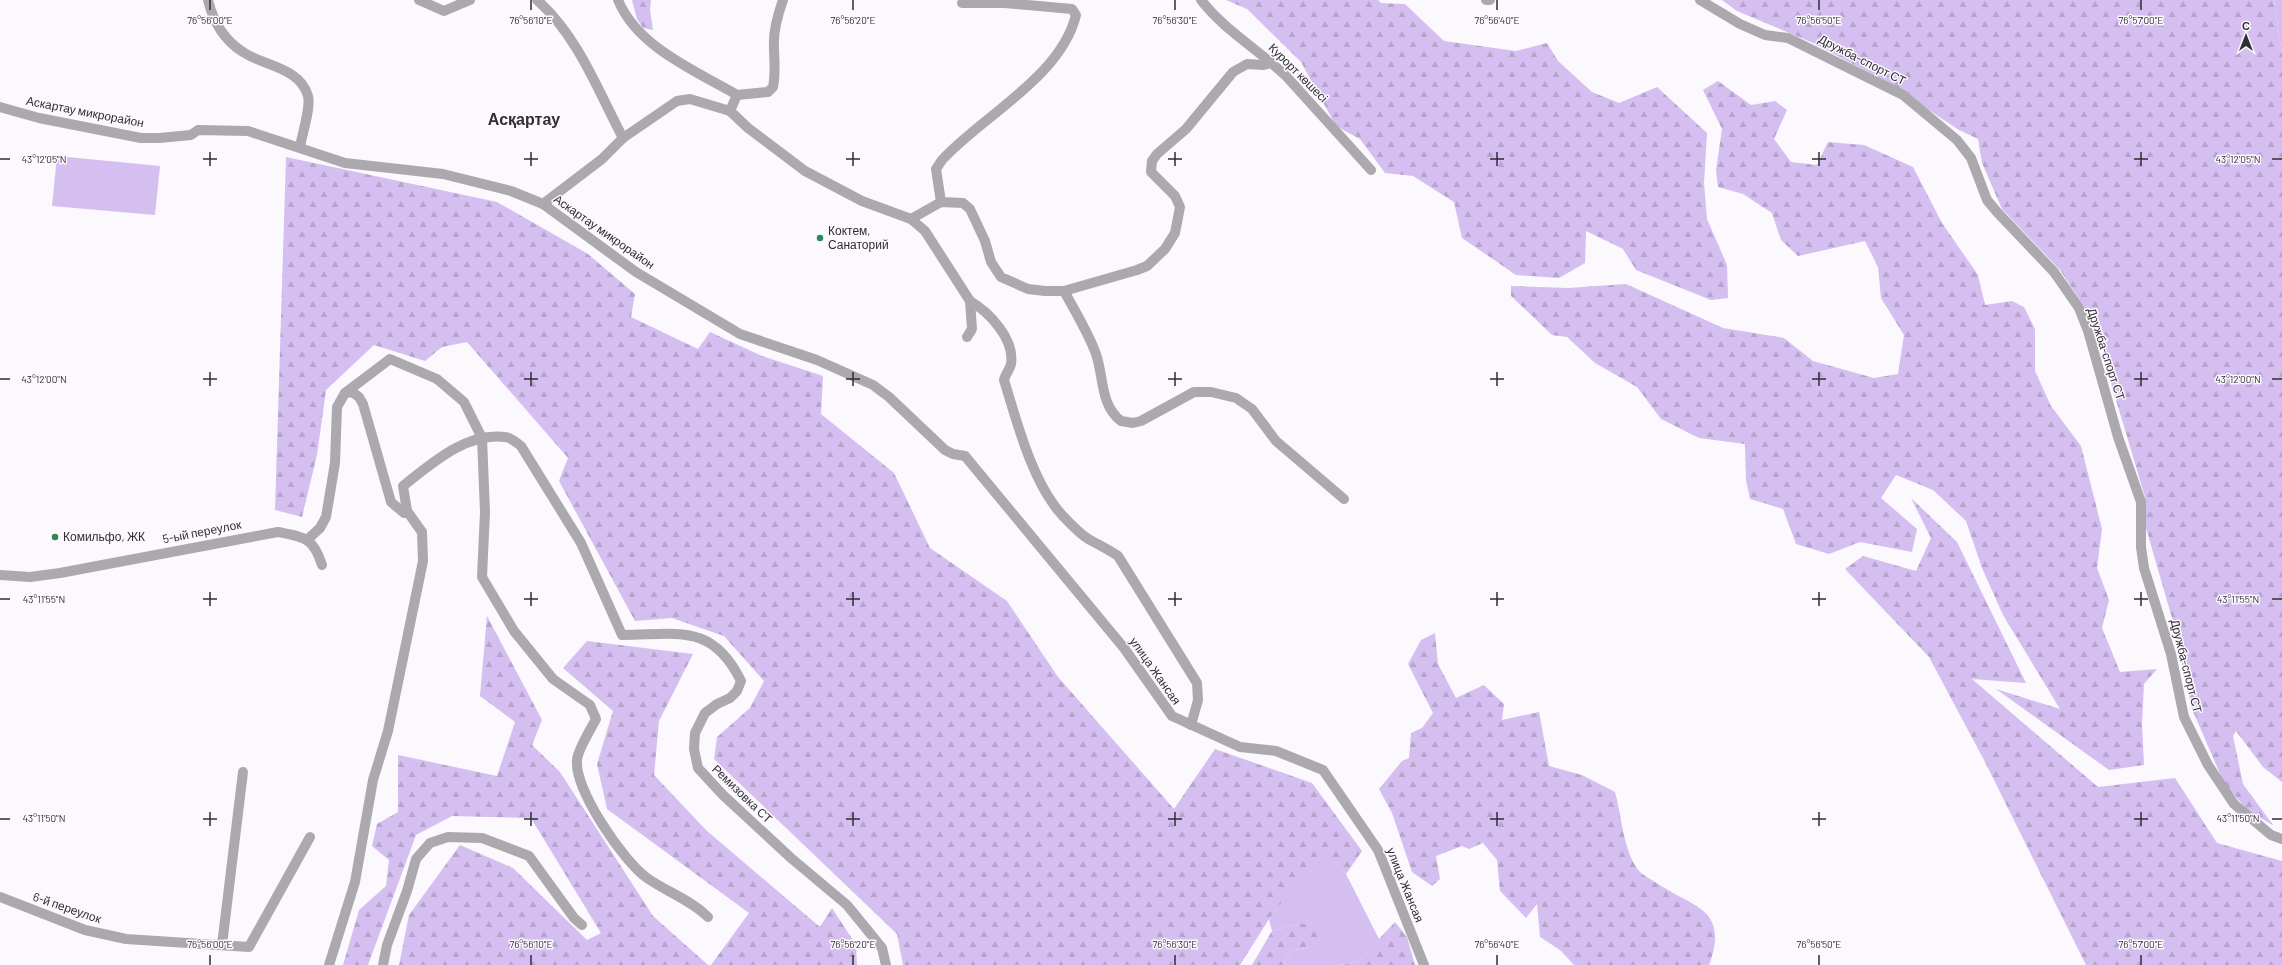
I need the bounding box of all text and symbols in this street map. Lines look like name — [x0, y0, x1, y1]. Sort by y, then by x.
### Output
text: 76°56'00"E — [187, 14, 233, 26]
text: 76°56'10"E — [509, 14, 553, 26]
text: 76°56'20"E — [831, 14, 876, 26]
text: 76°56'30"E — [1153, 14, 1197, 26]
text: 76°56'40"E — [1474, 14, 1520, 26]
text: 76°56'50"E — [1797, 14, 1841, 26]
text: 76°57'00"E — [2119, 14, 2163, 26]
north arrow — [2226, 16, 2266, 56]
text: С — [2242, 19, 2250, 32]
street label: Дружба-спорт СТ — [1816, 31, 1909, 88]
street label: Курорт көшесі — [1266, 40, 1331, 105]
street label: Аскартау микрорайон — [25, 93, 145, 130]
district label: Асқартау — [488, 109, 560, 128]
text: 43°12'05"N — [22, 153, 66, 165]
text: 43°12'05"N — [2216, 153, 2260, 165]
street label: Аскартау микрорайон — [551, 191, 658, 272]
place label: Коктем, Санаторий — [828, 223, 889, 252]
marker: Коктем, Санаторий — [815, 233, 825, 243]
street label: Дружба-спорт СТ — [2085, 306, 2129, 402]
text: 43°12'00"N — [21, 373, 67, 385]
text: 43°12'00"N — [2215, 373, 2261, 385]
street label: 5-ый переулок — [161, 516, 243, 546]
place label: Комильфо, ЖК — [63, 529, 145, 544]
marker: Комильфо, ЖК — [50, 532, 60, 542]
text: 43°11'55"N — [23, 593, 65, 605]
text: 43°11'55"N — [2217, 593, 2259, 605]
street label: Дружба-спорт СТ — [2168, 617, 2206, 715]
street label: улица Жансая — [1127, 634, 1184, 707]
street label: Ремизовка СТ — [710, 761, 776, 826]
text: 43°11'50"N — [23, 812, 66, 824]
text: 43°11'50"N — [2217, 812, 2260, 824]
street label: улица Жансая — [1384, 845, 1427, 924]
street label: 6-й переулок — [31, 889, 104, 926]
text: 76°56'00"E — [187, 938, 233, 950]
text: 76°56'10"E — [509, 938, 553, 950]
text: 76°56'20"E — [831, 938, 876, 950]
text: 76°56'30"E — [1153, 938, 1197, 950]
text: 76°56'40"E — [1474, 938, 1520, 950]
text: 76°56'50"E — [1797, 938, 1841, 950]
text: 76°57'00"E — [2119, 938, 2163, 950]

